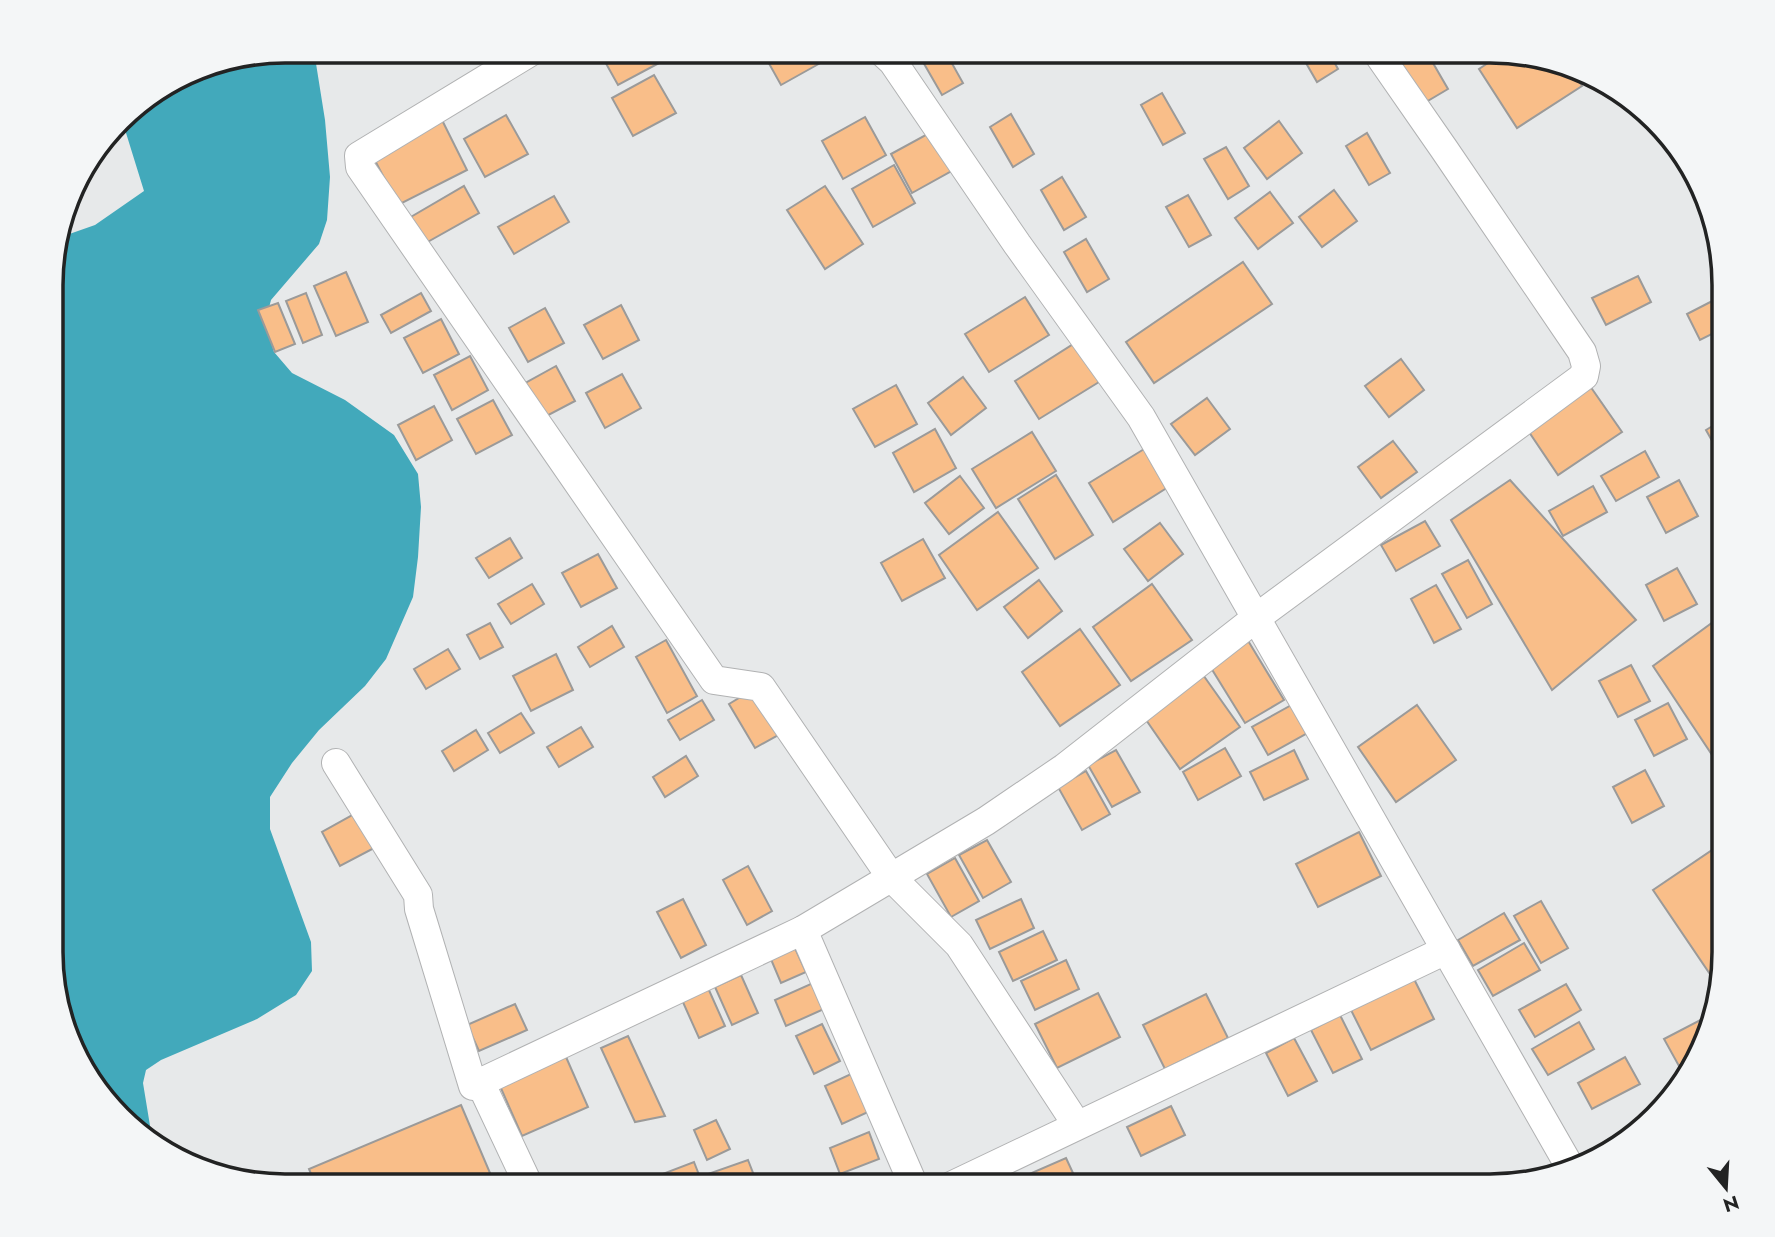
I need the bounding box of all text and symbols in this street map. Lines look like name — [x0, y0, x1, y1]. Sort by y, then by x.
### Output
north arrow — [1691, 1153, 1761, 1223]
text: N — [1720, 1189, 1742, 1219]

